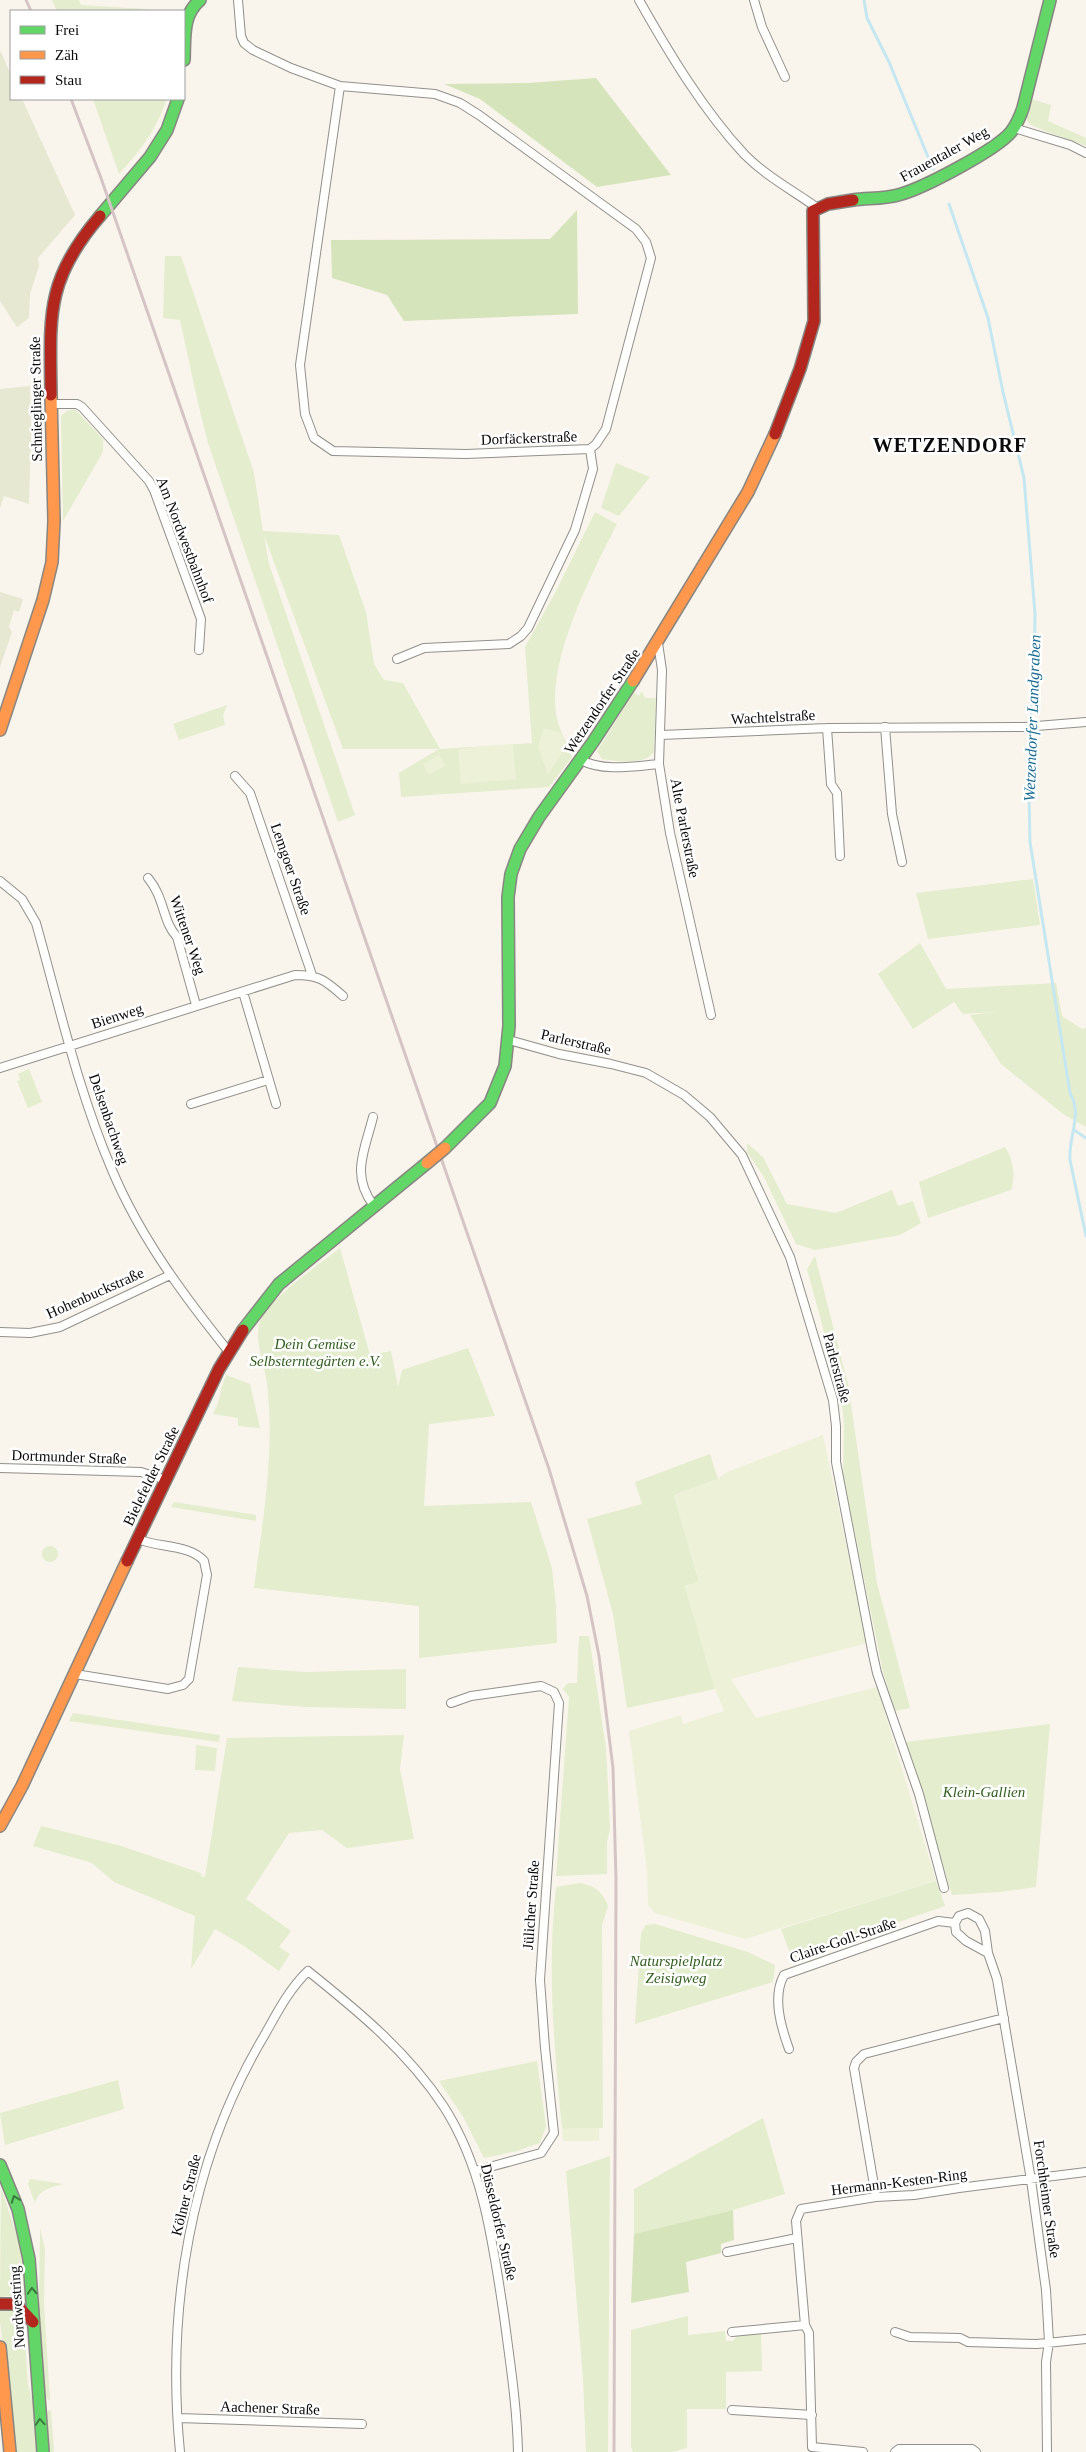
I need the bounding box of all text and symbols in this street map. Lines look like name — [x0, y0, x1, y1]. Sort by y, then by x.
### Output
legend — [10, 10, 185, 100]
text: Frei — [55, 22, 79, 38]
text: Zäh — [55, 47, 79, 63]
text: Stau — [55, 72, 82, 88]
street label: Frauentaler Weg — [897, 123, 992, 185]
street label: Schnieglinger Straße — [27, 336, 45, 462]
street label: Dorfäckerstraße — [480, 428, 578, 448]
district label: WETZENDORF — [873, 434, 1027, 456]
street label: Am Nordwestbahnhof — [154, 475, 216, 605]
water label: Wetzendorfer Landgraben — [1021, 634, 1044, 802]
street label: Wetzendorfer Straße — [561, 645, 643, 757]
street label: Wachtelstraße — [730, 707, 816, 727]
street label: Alte Parlerstraße — [667, 777, 703, 880]
street label: Lemgoer Straße — [268, 821, 314, 917]
street label: Wittener Weg — [167, 893, 209, 977]
street label: Bienweg — [89, 1000, 145, 1032]
street label: Parlerstraße — [539, 1026, 613, 1058]
street label: Delsenbachweg — [86, 1071, 132, 1167]
street label: Hohenbuckstraße — [44, 1264, 147, 1322]
street label: Parlerstraße — [820, 1331, 854, 1405]
park label: Dein Gemüse Selbsterntegärten e.V. — [250, 1336, 380, 1369]
street label: Bielefelder Straße — [120, 1423, 182, 1528]
street label: Dortmunder Straße — [11, 1447, 127, 1467]
park label: Klein-Gallien — [942, 1784, 1025, 1800]
street label: Jülicher Straße — [520, 1859, 542, 1950]
street label: Claire-Goll-Straße — [788, 1914, 899, 1966]
park label: Naturspielplatz Zeisigweg — [629, 1953, 722, 1986]
street label: Forchheimer Straße — [1031, 2139, 1063, 2259]
street label: Kölner Straße — [168, 2152, 204, 2238]
street label: Düsseldorfer Straße — [478, 2162, 520, 2282]
street label: Hermann-Kesten-Ring — [830, 2166, 968, 2198]
one-way arrow — [11, 2195, 21, 2204]
street label: Nordwestring — [6, 2265, 28, 2349]
one-way arrow — [26, 2286, 37, 2294]
street label: Aachener Straße — [220, 2398, 320, 2418]
one-way arrow — [35, 2418, 46, 2426]

